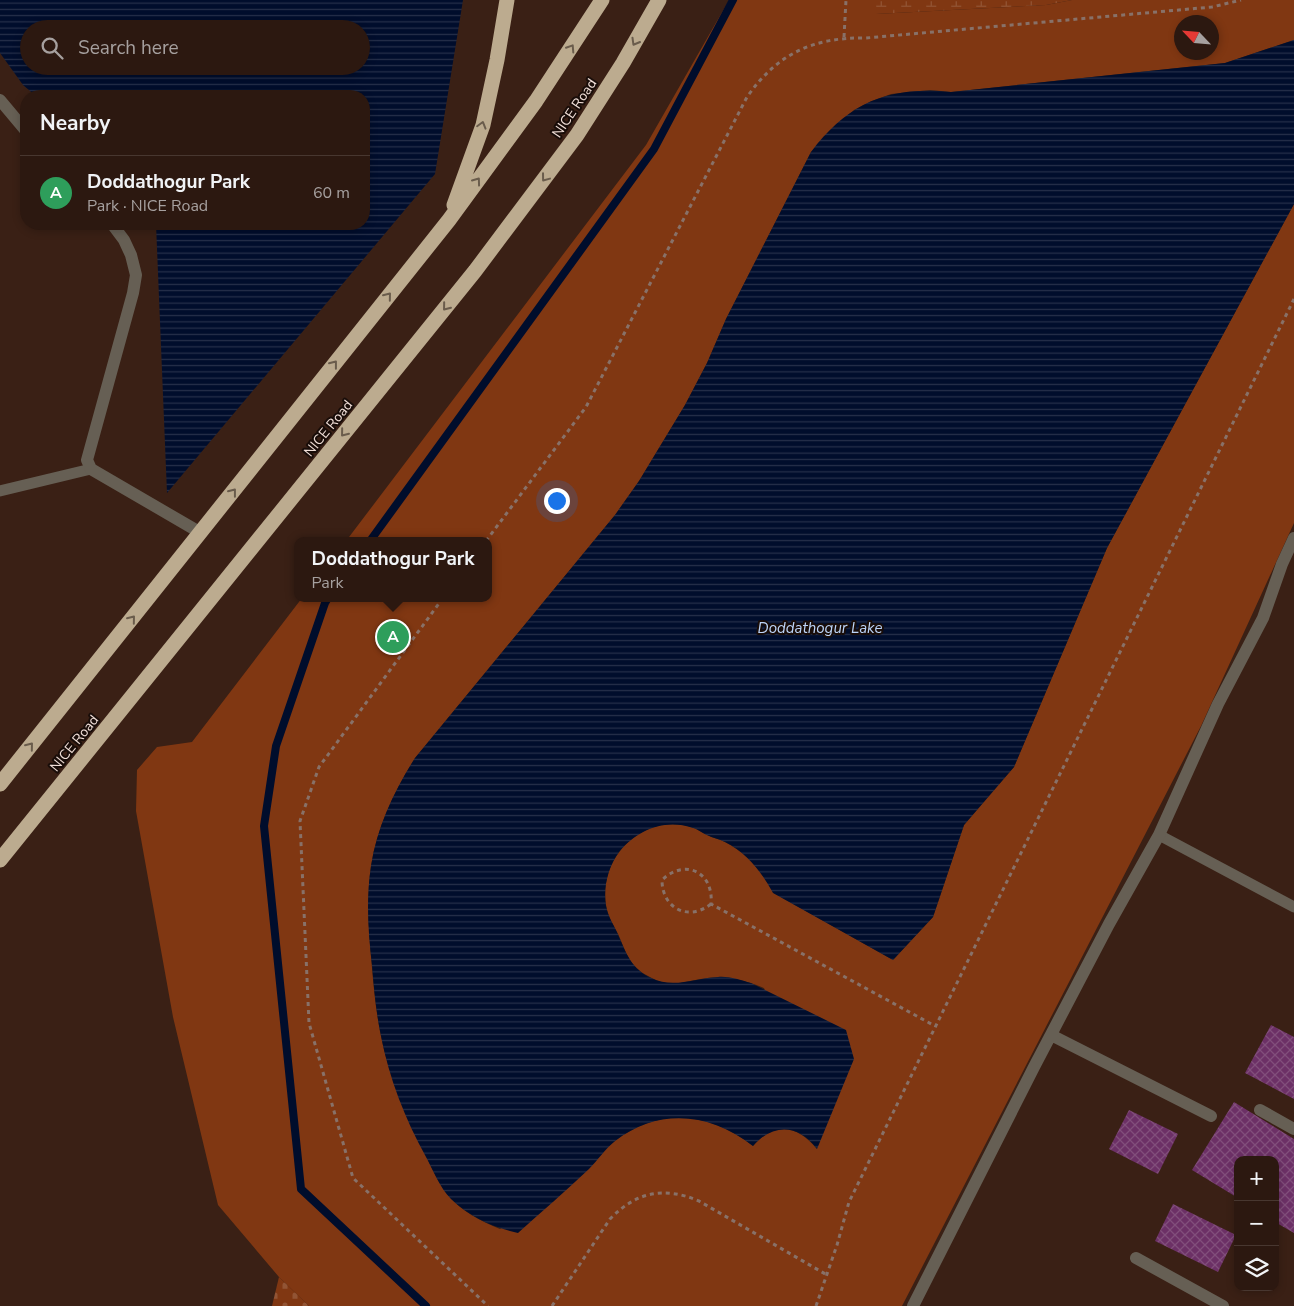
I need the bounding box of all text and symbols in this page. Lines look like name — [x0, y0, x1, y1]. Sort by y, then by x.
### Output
north arrow — [1174, 15, 1219, 60]
search box — [20, 20, 370, 75]
icon: search — [38, 34, 66, 62]
text: Search here — [78, 35, 179, 61]
one-way arrow — [631, 37, 641, 46]
one-way arrow — [564, 44, 574, 53]
street label: NICE Road — [548, 75, 601, 142]
text: Nearby — [40, 109, 110, 137]
one-way arrow — [477, 121, 487, 129]
text: Doddathogur Park — [87, 169, 250, 195]
one-way arrow — [542, 172, 551, 182]
one-way arrow — [472, 178, 480, 187]
text: A — [50, 182, 62, 204]
text: 60 m — [313, 182, 350, 204]
text: Park · NICE Road — [87, 195, 208, 217]
one-way arrow — [383, 293, 391, 302]
one-way arrow — [442, 301, 451, 310]
one-way arrow — [328, 361, 336, 370]
street label: NICE Road — [300, 396, 357, 461]
one-way arrow — [342, 427, 350, 436]
your location — [544, 488, 570, 514]
one-way arrow — [228, 489, 236, 498]
popup — [294, 537, 492, 602]
text: Doddathogur Park — [311, 546, 475, 572]
text: Park — [311, 572, 343, 594]
one-way arrow — [127, 616, 135, 625]
pin: A — [377, 618, 409, 656]
water label: Doddathogur Lake — [758, 618, 882, 638]
street label: NICE Road — [46, 711, 103, 776]
one-way arrow — [25, 743, 33, 752]
map controls — [1234, 1156, 1279, 1291]
button: + — [1234, 1156, 1279, 1201]
button: − — [1234, 1201, 1279, 1246]
button: layers — [1234, 1246, 1279, 1291]

